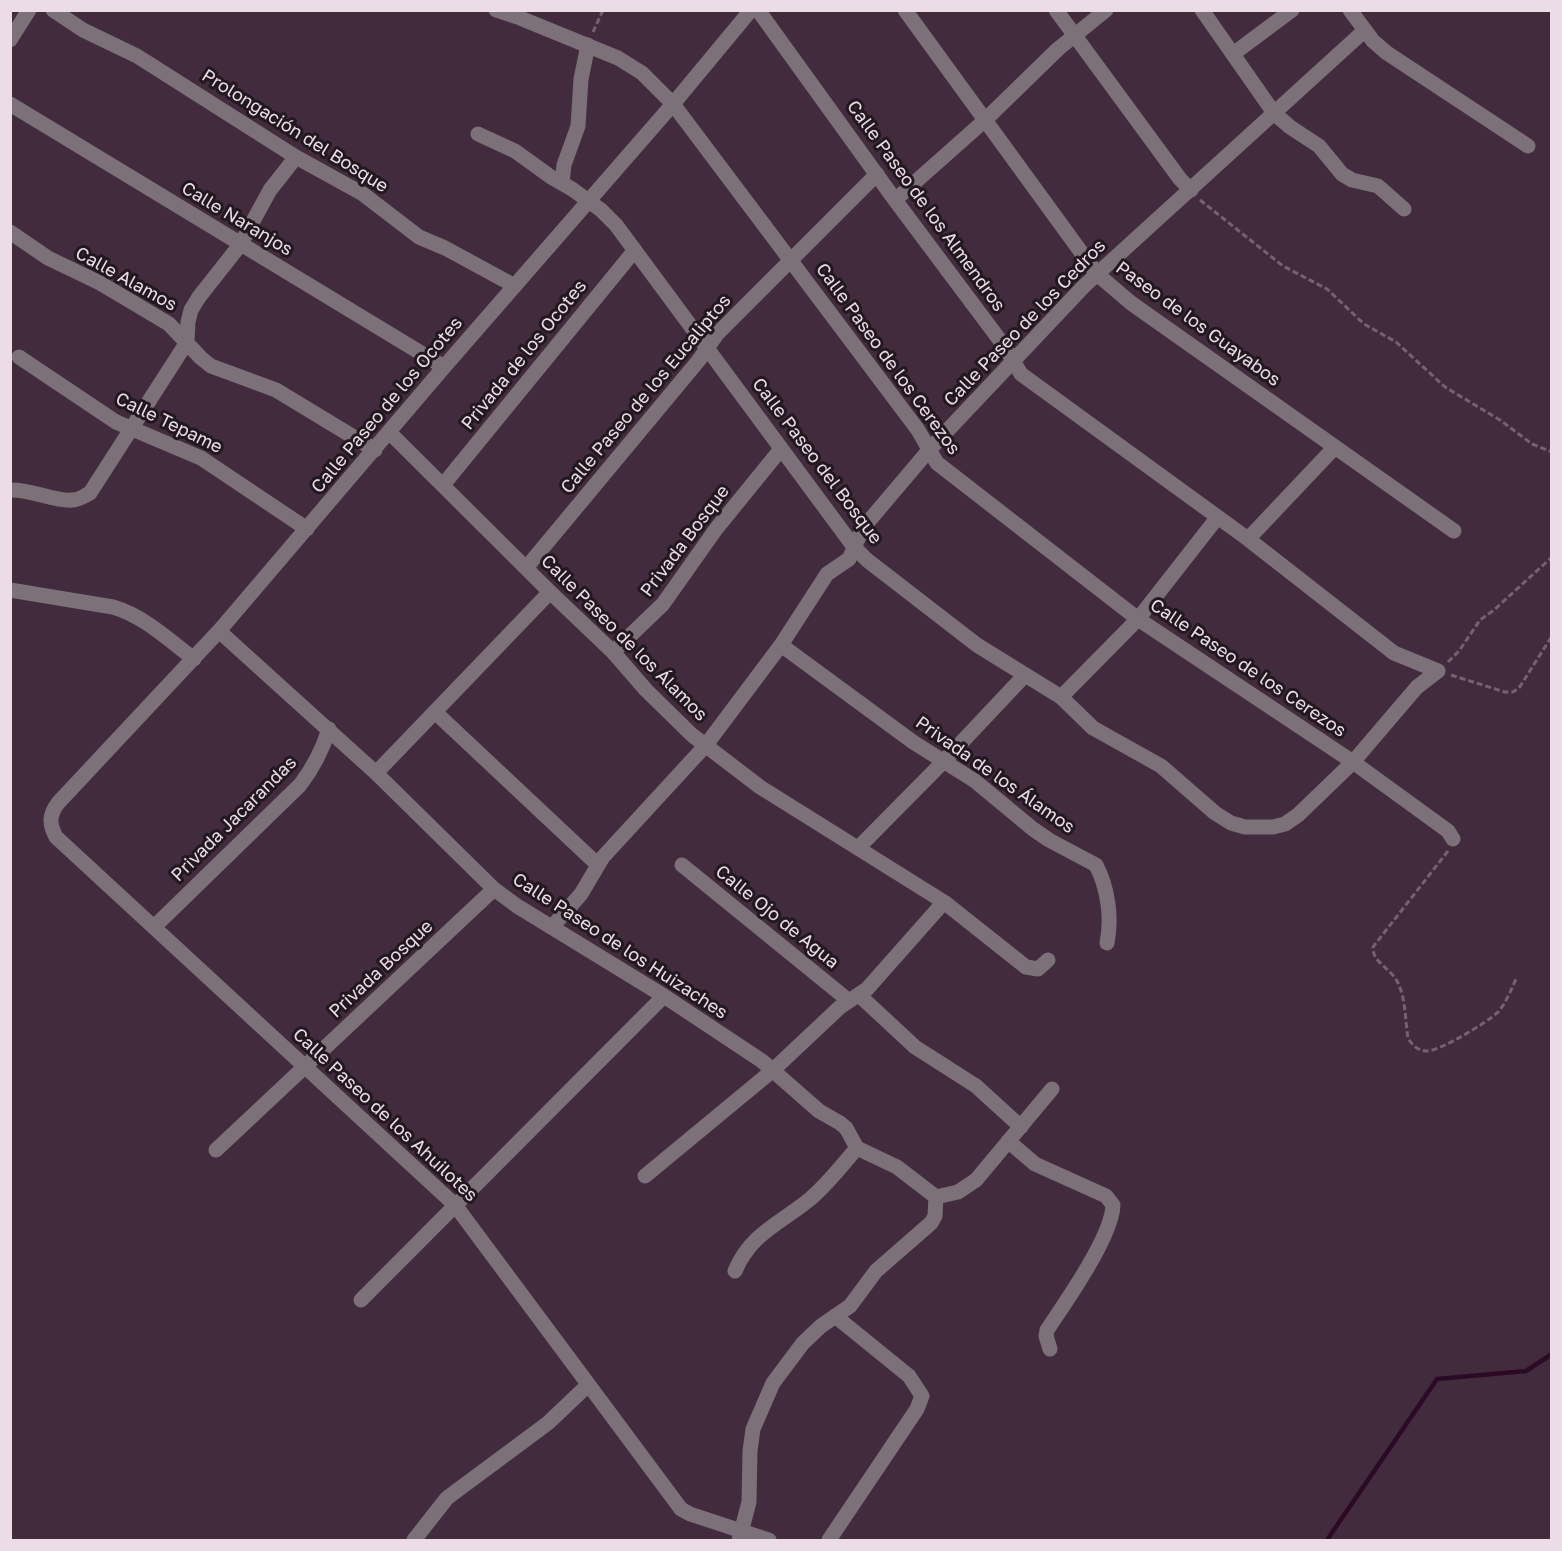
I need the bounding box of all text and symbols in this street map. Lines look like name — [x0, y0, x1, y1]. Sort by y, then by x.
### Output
street label: Prolongación del Bosque — [198, 65, 392, 197]
street label: Calle Paseo de los Almendros — [842, 96, 1010, 316]
street label: Calle Naranjos — [178, 177, 296, 261]
street label: Calle Paseo de los Cedros — [940, 235, 1110, 411]
street label: Calle Alamos — [72, 242, 180, 316]
street label: Paseo de los Guayabos — [1112, 257, 1284, 391]
street label: Calle Paseo de los Cerezos — [811, 259, 965, 459]
street label: Privada de los Ocotes — [457, 276, 591, 434]
street label: Calle Paseo de los Eucaliptos — [556, 290, 736, 498]
street label: Calle Paseo de los Ocotes — [307, 313, 467, 497]
street label: Calle Paseo del Bosque — [747, 374, 887, 548]
street label: Calle Tepame — [112, 388, 226, 458]
street label: Privada Bosque — [636, 481, 734, 601]
street label: Calle Paseo de los Álamos — [536, 550, 712, 726]
street label: Calle Paseo de los Cerezos — [1146, 594, 1350, 742]
street label: Privada de los Álamos — [911, 712, 1079, 838]
street label: Privada Jacarandas — [167, 752, 301, 886]
street label: Calle Ojo de Agua — [711, 861, 843, 973]
street label: Calle Paseo de los Huizaches — [509, 868, 731, 1024]
street label: Privada Bosque — [325, 915, 437, 1023]
street label: Calle Paseo de los Ahuilotes — [288, 1024, 482, 1206]

